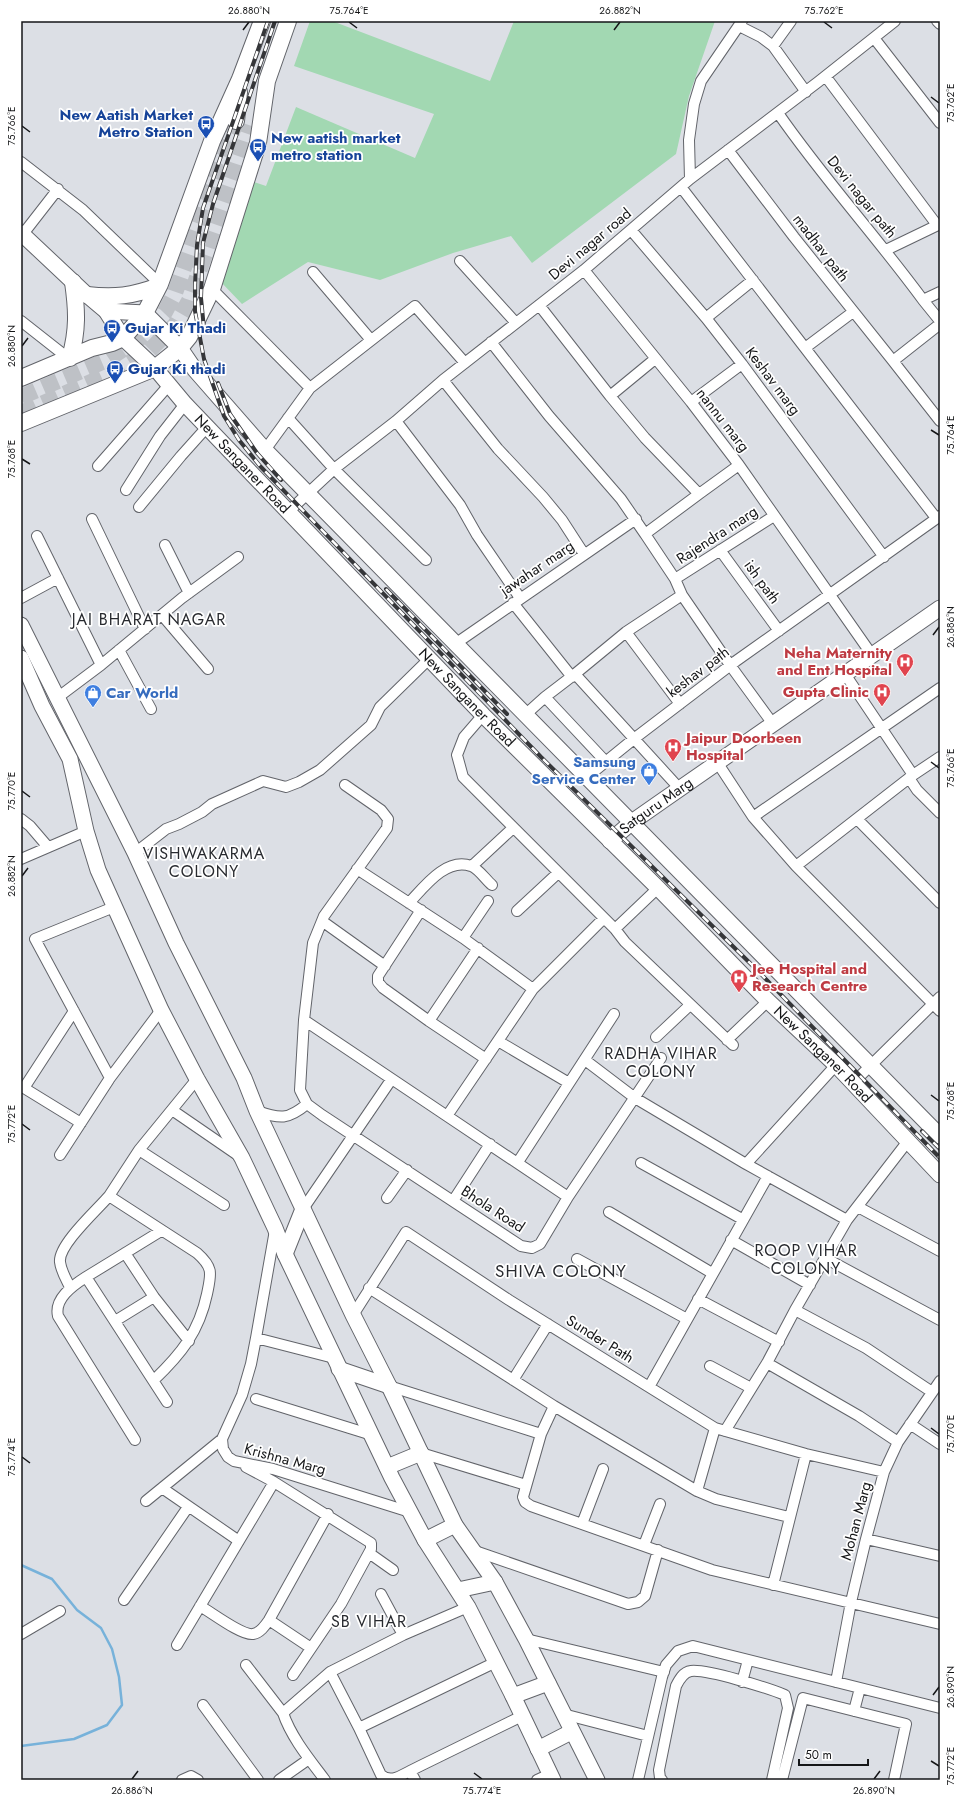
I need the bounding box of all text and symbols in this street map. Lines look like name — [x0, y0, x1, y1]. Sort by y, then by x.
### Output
text: 26.880°N — [228, 3, 270, 18]
text: 75.764°E — [329, 3, 369, 18]
text: 26.882°N — [599, 3, 641, 18]
text: 75.762°E — [805, 3, 843, 18]
text: 75.762°E — [943, 84, 958, 122]
place label: New Aatish Market Metro Station — [59, 104, 193, 143]
text: 75.766°E — [4, 107, 19, 145]
bus stop icon: New Aatish Market Metro Station — [196, 114, 216, 139]
place label: New aatish market metro station — [271, 127, 401, 166]
bus stop icon: New aatish market metro station — [248, 137, 268, 162]
street label: Devi nagar path — [822, 151, 902, 243]
street label: Devi nagar road — [544, 203, 636, 285]
street label: madhav path — [787, 209, 855, 287]
place label: Gujar Ki Thadi — [125, 317, 226, 339]
bus stop icon: Gujar Ki Thadi — [102, 318, 122, 343]
text: 26.880°N — [4, 325, 19, 367]
street label: Keshav marg — [740, 342, 806, 420]
place label: Gujar Ki thadi — [128, 358, 226, 380]
bus stop icon: Gujar Ki thadi — [105, 359, 125, 384]
street label: nannu marg — [691, 383, 755, 457]
street label: New Sanganer Road — [189, 409, 296, 519]
text: 75.764°E — [943, 415, 958, 455]
text: 75.768°E — [4, 440, 19, 478]
street label: Rajendra marg — [672, 501, 762, 569]
street label: jawahar marg — [495, 535, 579, 602]
street label: ish path — [739, 555, 785, 609]
text: 26.886°N — [943, 606, 958, 648]
district label: JAI BHARAT NAGAR — [70, 608, 226, 631]
street label: keshav path — [662, 641, 734, 703]
place label: Neha Maternity and Ent Hospital — [777, 642, 892, 681]
street label: New Sanganer Road — [413, 643, 520, 752]
hospital icon: Neha Maternity and Ent Hospital — [895, 652, 915, 677]
place label: Gupta Clinic — [783, 681, 869, 703]
place label: Car World — [106, 682, 178, 704]
hospital icon: Gupta Clinic — [872, 682, 892, 707]
shop icon: Car World — [83, 683, 103, 708]
place label: Jaipur Doorbeen Hospital — [683, 727, 802, 766]
hospital icon: Jaipur Doorbeen Hospital — [663, 737, 683, 762]
text: 75.766°E — [943, 749, 958, 787]
place label: Samsung Service Center — [532, 751, 637, 790]
shop icon: Samsung Service Center — [639, 761, 659, 786]
text: 75.770°E — [4, 772, 19, 810]
street label: Satguru Marg — [614, 772, 697, 840]
district label: VISHWAKARMA COLONY — [143, 842, 265, 883]
text: 26.882°N — [4, 855, 19, 897]
place label: Jee Hospital and Research Centre — [749, 958, 868, 997]
hospital icon: Jee Hospital and Research Centre — [729, 968, 749, 993]
street label: New Sanganer Road — [769, 1001, 877, 1108]
district label: RADHA VIHAR COLONY — [604, 1042, 718, 1083]
text: 75.768°E — [943, 1082, 958, 1120]
text: 75.772°E — [4, 1105, 19, 1143]
street label: Bhola Road — [457, 1180, 529, 1238]
district label: ROOP VIHAR COLONY — [754, 1239, 858, 1280]
district label: SHIVA COLONY — [495, 1259, 627, 1283]
street label: Sunder Path — [562, 1309, 638, 1369]
text: 75.770°E — [943, 1415, 958, 1453]
text: 75.774°E — [4, 1438, 19, 1476]
street label: Krishna Marg — [242, 1438, 328, 1480]
street label: Mohan Marg — [835, 1479, 877, 1563]
district label: SB VIHAR — [331, 1610, 407, 1633]
text: 26.890°N — [943, 1666, 958, 1708]
scale bar — [799, 1741, 868, 1767]
text: 50 m — [805, 1746, 832, 1764]
text: 75.772°E — [943, 1747, 958, 1785]
text: 26.886°N — [111, 1783, 153, 1798]
text: 75.774°E — [463, 1783, 501, 1798]
text: 26.890°N — [853, 1783, 895, 1798]

